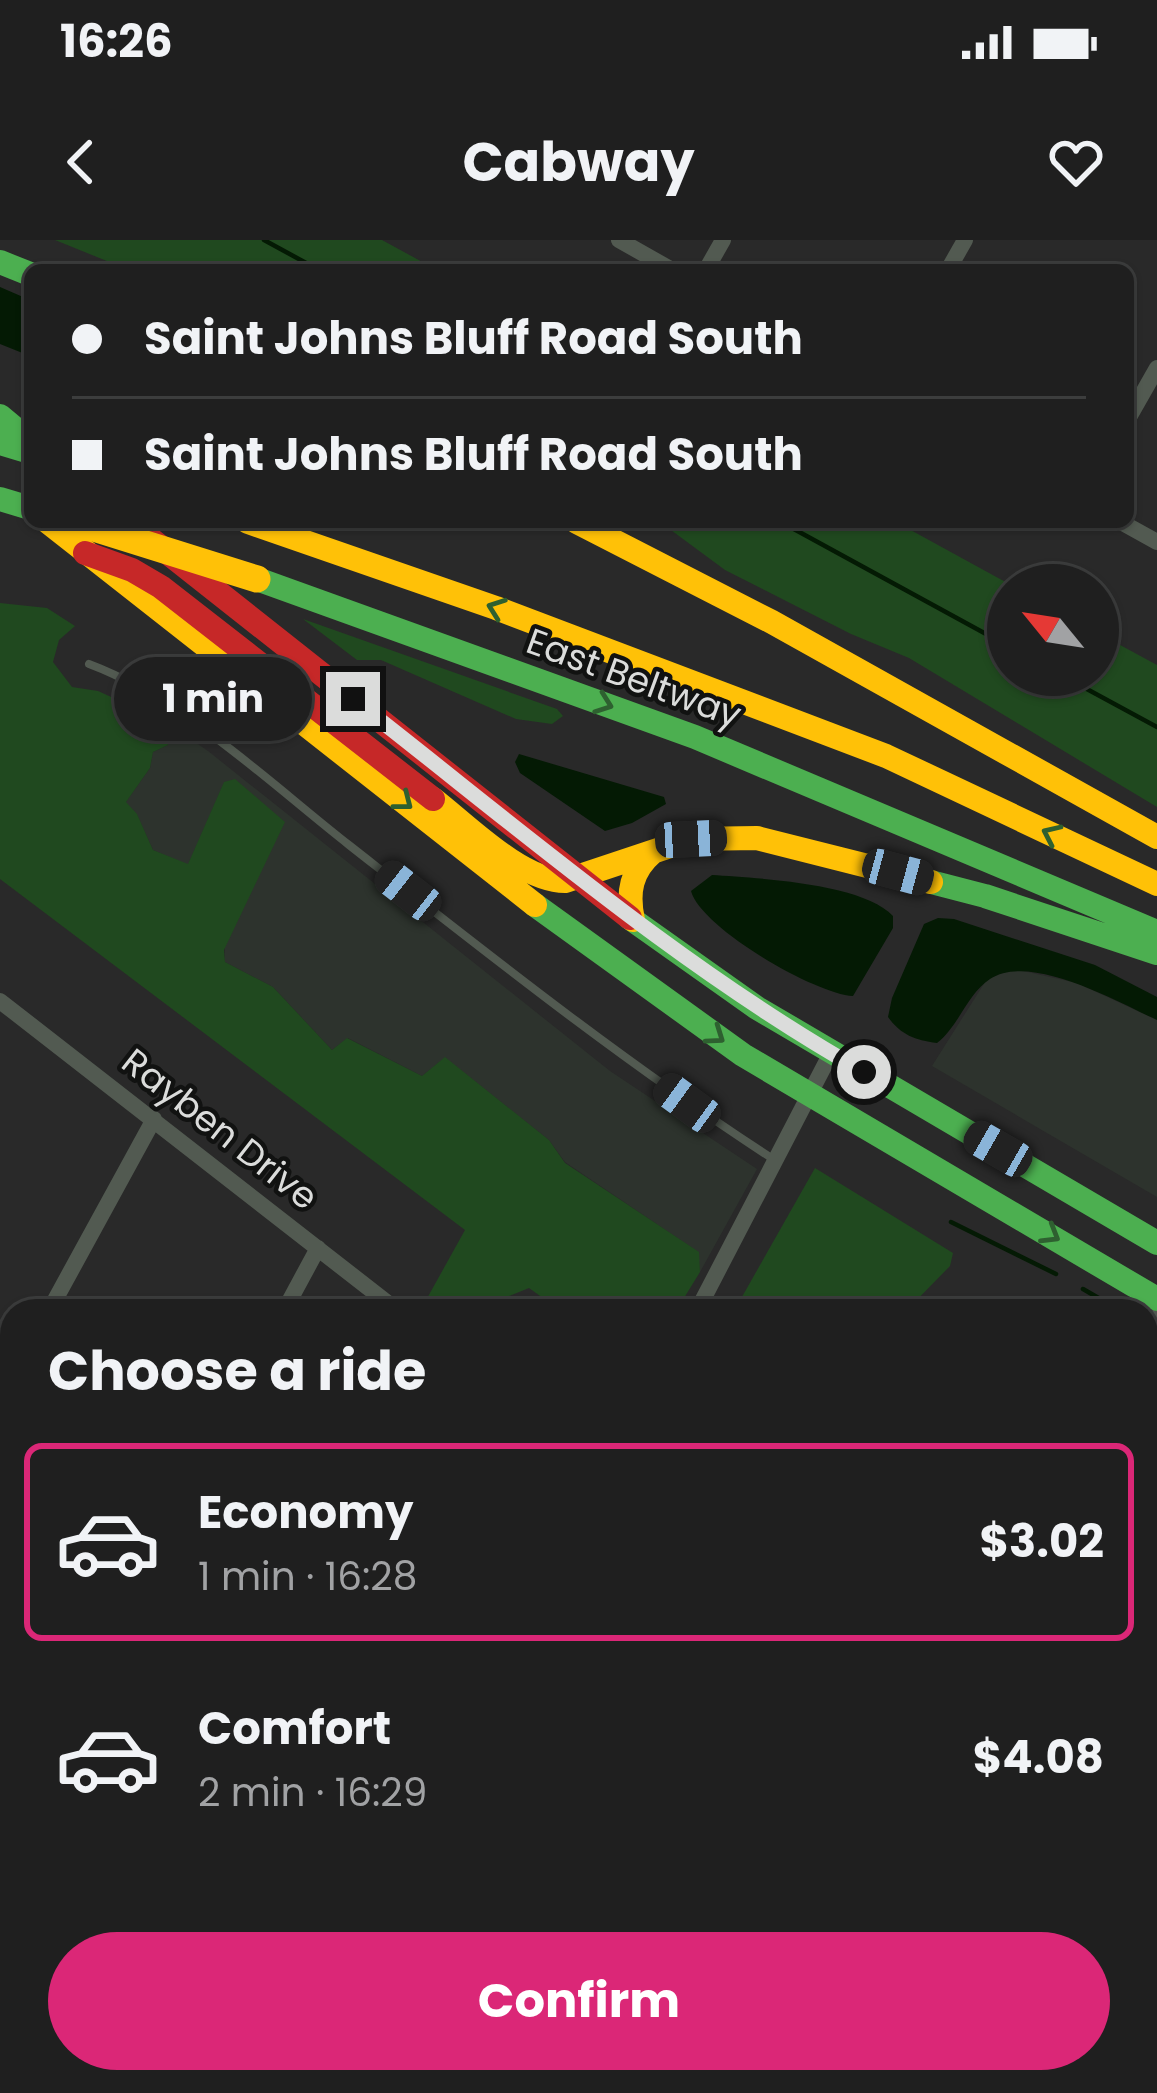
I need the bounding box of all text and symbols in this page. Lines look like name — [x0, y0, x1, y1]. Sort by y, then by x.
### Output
text: 16:26 — [60, 10, 173, 73]
text: Cabway — [462, 124, 695, 200]
icon: back — [48, 129, 114, 195]
icon: heart — [1043, 129, 1109, 195]
text: Saint Johns Bluff Road South — [144, 307, 803, 370]
text: Saint Johns Bluff Road South — [144, 423, 803, 486]
north arrow — [987, 564, 1119, 696]
map controls — [987, 564, 1119, 696]
one-way arrow — [487, 598, 508, 622]
street label: East Beltway — [520, 616, 748, 740]
callout: 1 min — [113, 657, 311, 741]
text: 1 min — [162, 671, 264, 726]
route end — [326, 672, 380, 726]
one-way arrow — [592, 690, 613, 714]
one-way arrow — [390, 788, 412, 809]
car — [654, 819, 728, 859]
one-way arrow — [1042, 825, 1063, 848]
car — [859, 845, 937, 899]
car — [369, 855, 447, 927]
one-way arrow — [703, 1022, 725, 1044]
street label: Rayben Drive — [111, 1036, 329, 1222]
route start — [837, 1045, 891, 1099]
car — [647, 1067, 727, 1139]
car — [958, 1115, 1038, 1183]
one-way arrow — [1038, 1221, 1060, 1243]
text: Choose a ride — [48, 1333, 426, 1409]
text: Economy — [198, 1481, 413, 1544]
icon: car — [54, 1488, 162, 1596]
text: $3.02 — [979, 1510, 1104, 1573]
text: 1 min · 16:28 — [198, 1549, 417, 1604]
text: Comfort — [198, 1697, 391, 1760]
icon: car — [54, 1704, 162, 1812]
text: $4.08 — [973, 1726, 1104, 1789]
text: 2 min · 16:29 — [198, 1765, 427, 1820]
button: Confirm — [48, 1932, 1110, 2070]

